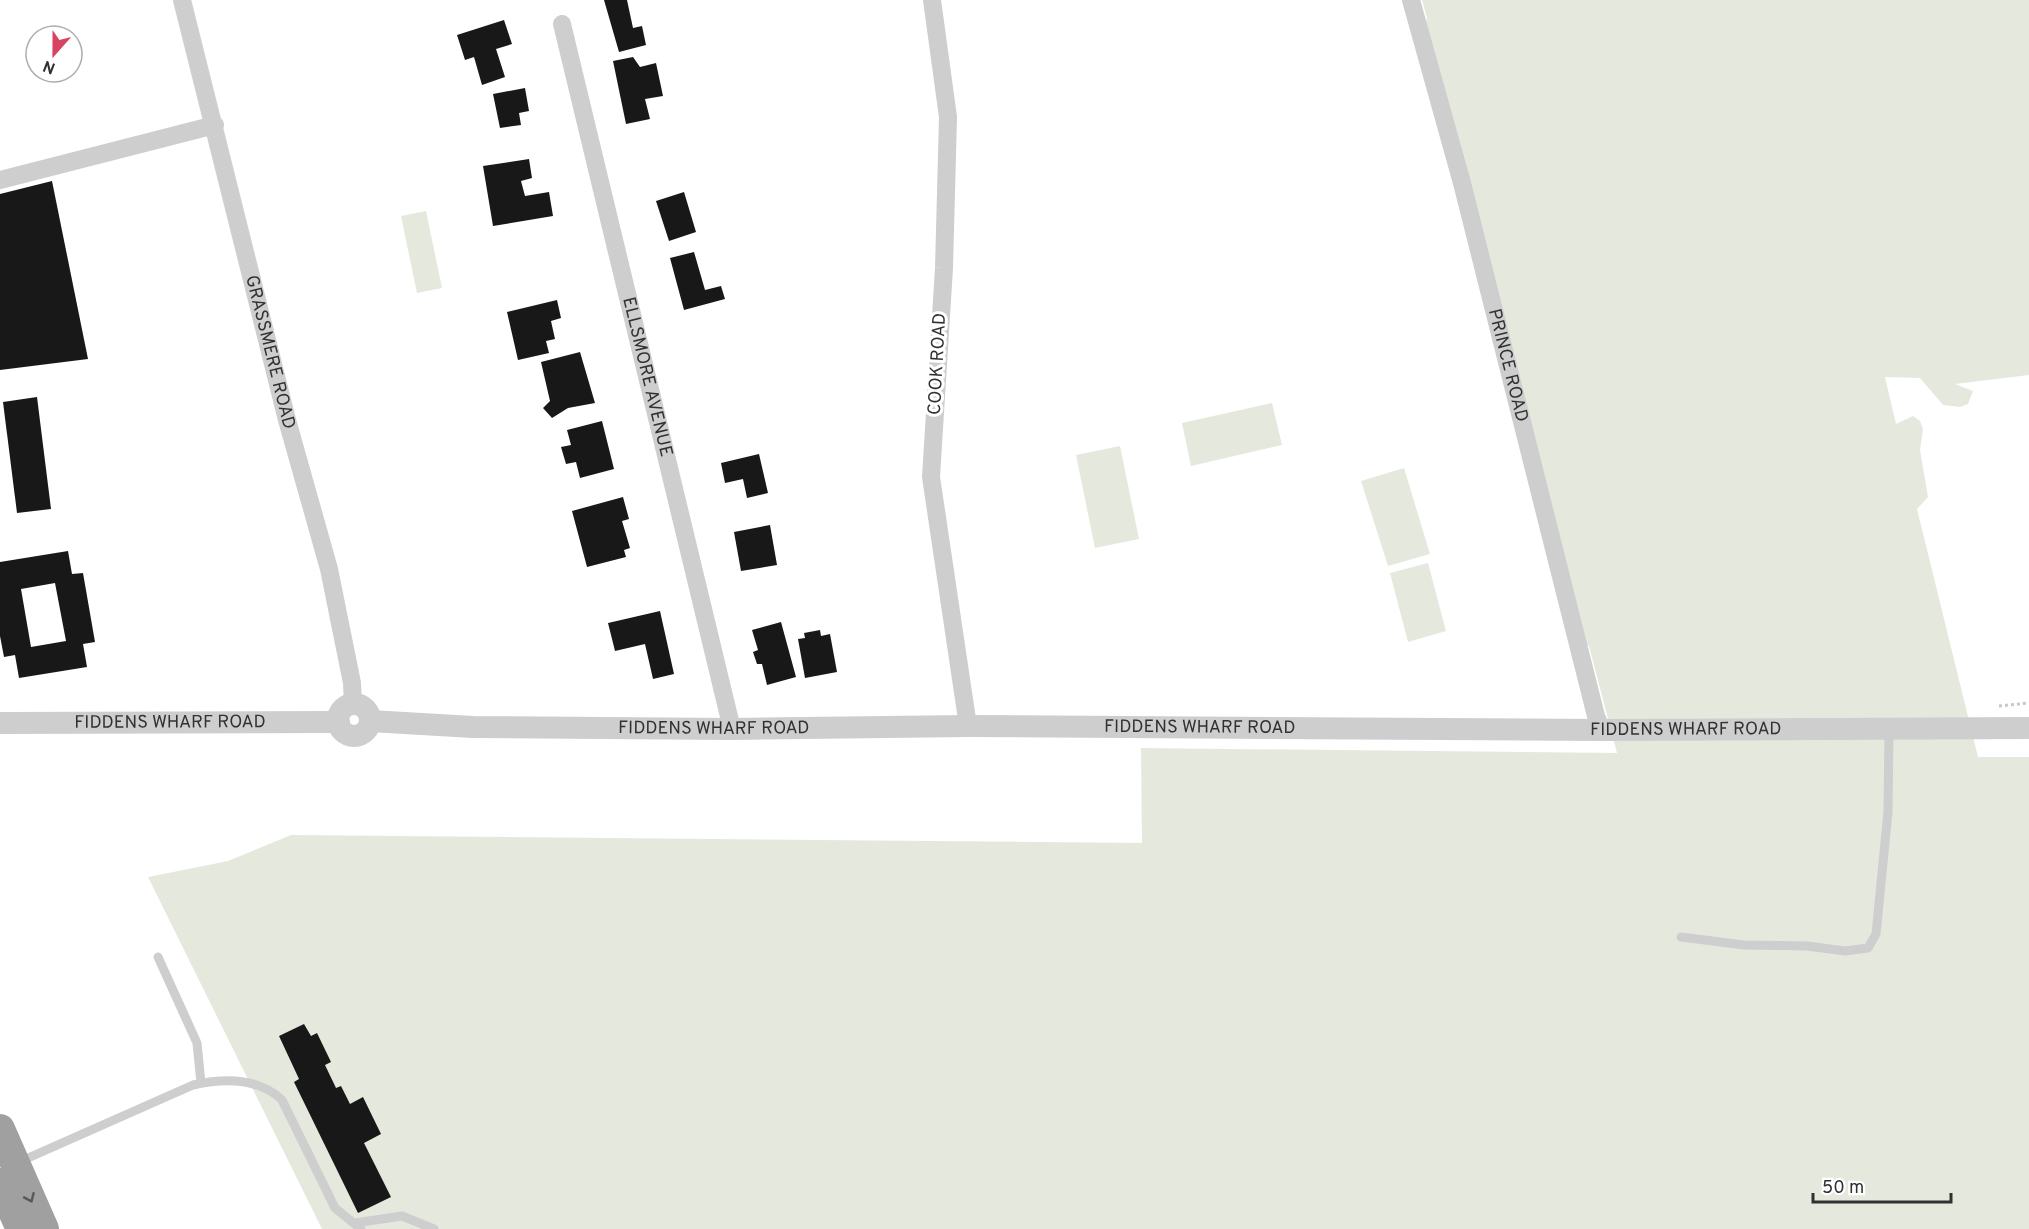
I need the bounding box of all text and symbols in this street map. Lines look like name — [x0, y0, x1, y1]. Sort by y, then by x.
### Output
north arrow — [24, 24, 84, 84]
text: N — [40, 55, 58, 78]
street label: GRASSMERE ROAD — [240, 273, 301, 432]
street label: ELLSMORE AVENUE — [617, 295, 677, 459]
street label: PRINCE ROAD — [1483, 306, 1533, 424]
street label: COOK ROAD — [924, 312, 952, 416]
street label: FIDDENS WHARF ROAD — [74, 711, 266, 734]
street label: FIDDENS WHARF ROAD — [1104, 715, 1296, 740]
street label: FIDDENS WHARF ROAD — [618, 717, 810, 741]
street label: FIDDENS WHARF ROAD — [1590, 718, 1782, 742]
scale bar — [1813, 1166, 1951, 1204]
text: 50 m — [1822, 1177, 1864, 1200]
one-way arrow — [23, 1192, 35, 1203]

